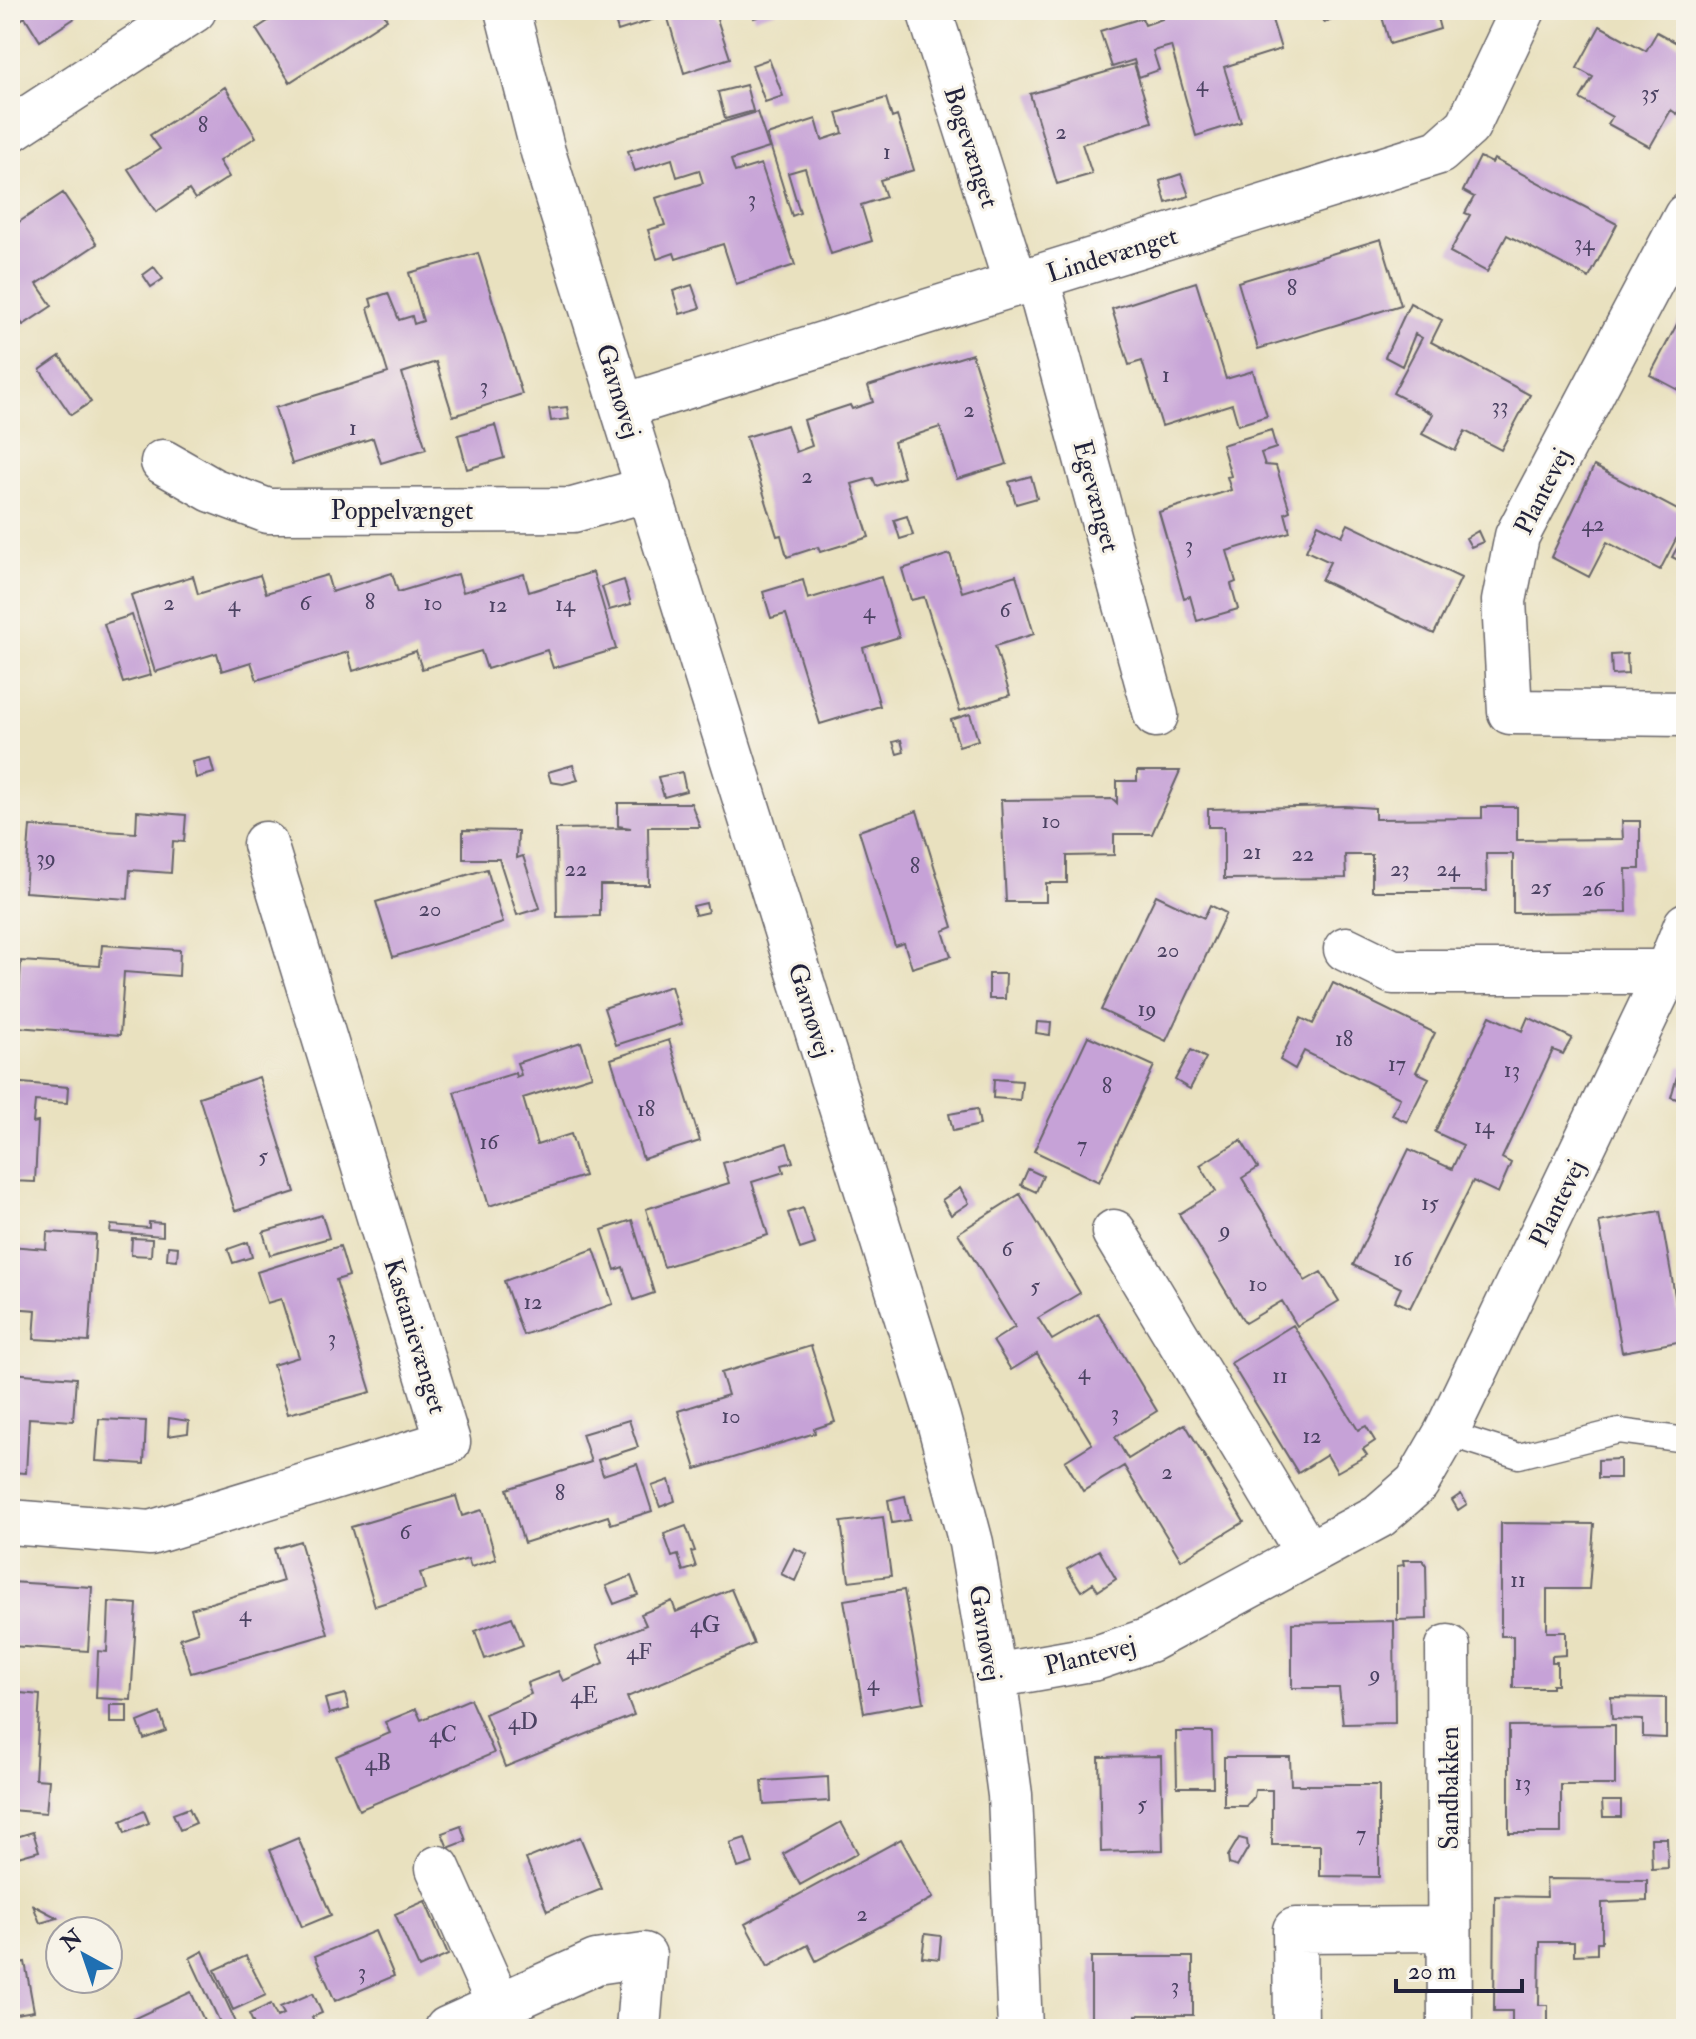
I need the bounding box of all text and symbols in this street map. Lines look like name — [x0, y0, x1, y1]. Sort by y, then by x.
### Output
house number: 4 — [1196, 70, 1209, 98]
house number: 35 — [1641, 79, 1659, 107]
street label: Bøgevænget — [936, 83, 1006, 212]
house number: 8 — [198, 111, 208, 139]
house number: 2 — [1055, 118, 1067, 146]
house number: 1 — [883, 138, 891, 166]
house number: 3 — [748, 185, 756, 213]
street label: Lindevænget — [1043, 220, 1182, 290]
house number: 34 — [1574, 229, 1595, 257]
house number: 8 — [1287, 274, 1297, 302]
street label: Gavnøvej — [589, 340, 648, 442]
house number: 1 — [1162, 361, 1170, 389]
house number: 3 — [480, 372, 488, 400]
house number: 33 — [1492, 392, 1508, 420]
house number: 2 — [963, 396, 975, 424]
house number: 1 — [349, 414, 357, 442]
street label: Egevænget — [1066, 437, 1126, 556]
street label: Plantevej — [1508, 443, 1578, 540]
house number: 2 — [801, 462, 813, 490]
street label: Poppelvænget — [330, 495, 474, 528]
house number: 42 — [1581, 510, 1605, 538]
house number: 3 — [1185, 531, 1193, 559]
house number: 8 — [365, 588, 375, 616]
house number: 2 — [163, 589, 175, 617]
house number: 6 — [299, 589, 312, 617]
house number: 10 — [423, 589, 443, 617]
house number: 4 — [228, 590, 241, 618]
house number: 14 — [555, 590, 576, 618]
house number: 12 — [488, 591, 508, 619]
house number: 6 — [999, 596, 1012, 624]
house number: 4 — [863, 597, 876, 625]
house number: 10 — [1041, 807, 1061, 835]
house number: 21 — [1242, 838, 1262, 866]
house number: 22 — [1292, 840, 1314, 868]
house number: 39 — [36, 844, 56, 872]
house number: 8 — [910, 852, 920, 880]
house number: 22 — [565, 855, 587, 883]
house number: 23 — [1390, 855, 1410, 883]
house number: 24 — [1436, 855, 1461, 883]
house number: 25 — [1531, 873, 1552, 901]
house number: 26 — [1582, 875, 1606, 903]
house number: 20 — [419, 895, 441, 923]
house number: 20 — [1157, 936, 1179, 964]
street label: Gavnøvej — [781, 959, 840, 1061]
house number: 19 — [1137, 995, 1157, 1023]
house number: 18 — [1335, 1025, 1353, 1053]
house number: 17 — [1388, 1050, 1406, 1078]
house number: 13 — [1504, 1056, 1520, 1084]
house number: 8 — [1102, 1072, 1112, 1100]
house number: 18 — [637, 1095, 655, 1123]
house number: 14 — [1474, 1112, 1495, 1140]
house number: 16 — [480, 1128, 500, 1156]
house number: 7 — [1077, 1131, 1087, 1159]
house number: 5 — [258, 1142, 268, 1170]
street label: Plantevej — [1523, 1155, 1593, 1252]
house number: 15 — [1421, 1189, 1439, 1217]
house number: 9 — [1217, 1216, 1231, 1244]
house number: 6 — [1001, 1235, 1014, 1263]
house number: 16 — [1394, 1245, 1414, 1273]
street label: Kastanievænget — [376, 1255, 454, 1418]
house number: 10 — [1248, 1270, 1268, 1298]
house number: 5 — [1030, 1272, 1040, 1300]
house number: 12 — [523, 1288, 543, 1316]
house number: 3 — [328, 1324, 336, 1352]
house number: 4 — [1078, 1358, 1091, 1386]
house number: 11 — [1272, 1362, 1288, 1390]
house number: 3 — [1111, 1399, 1119, 1427]
house number: 10 — [721, 1402, 741, 1430]
house number: 12 — [1302, 1422, 1322, 1450]
house number: 2 — [1161, 1458, 1173, 1486]
house number: 8 — [555, 1479, 565, 1507]
house number: 6 — [399, 1518, 412, 1546]
house number: 11 — [1510, 1566, 1526, 1594]
street label: Gavnøvej — [962, 1583, 1008, 1683]
house number: 4 — [239, 1600, 252, 1628]
house number: 4G — [690, 1611, 720, 1639]
street label: Plantevej — [1041, 1629, 1139, 1683]
house number: 4F — [626, 1638, 652, 1666]
house number: 9 — [1367, 1660, 1381, 1688]
house number: 4 — [867, 1669, 880, 1697]
house number: 4E — [570, 1682, 598, 1710]
house number: 4D — [508, 1708, 538, 1736]
house number: 4C — [429, 1721, 457, 1749]
street label: Sandbakken — [1434, 1726, 1466, 1850]
house number: 4B — [365, 1749, 391, 1777]
house number: 13 — [1515, 1769, 1531, 1797]
house number: 5 — [1137, 1790, 1147, 1818]
house number: 7 — [1356, 1820, 1366, 1848]
house number: 2 — [856, 1900, 868, 1928]
north arrow — [44, 1915, 124, 1995]
text: N — [54, 1923, 89, 1958]
scale bar — [1396, 1943, 1522, 1993]
text: 20 m — [1408, 1956, 1457, 1987]
house number: 3 — [358, 1958, 366, 1986]
house number: 3 — [1171, 1972, 1179, 2000]

